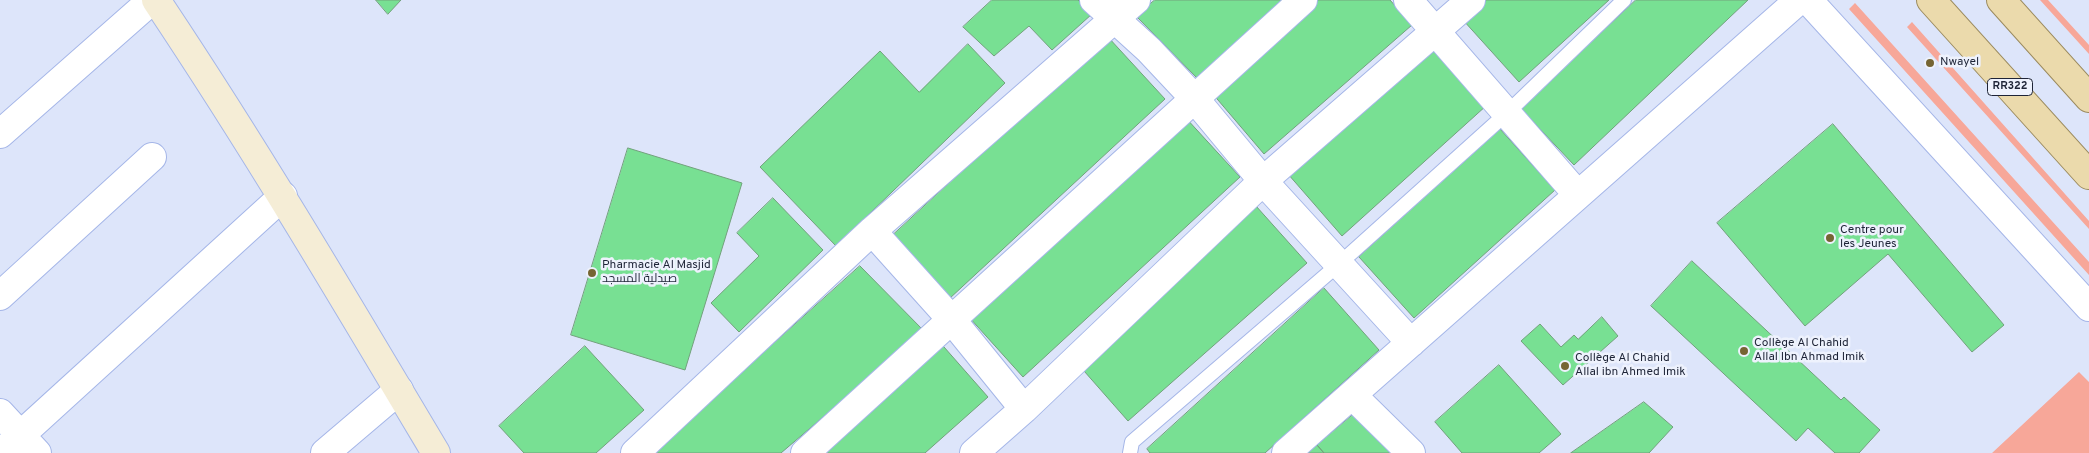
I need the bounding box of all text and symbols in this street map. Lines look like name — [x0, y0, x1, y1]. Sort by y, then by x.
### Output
place label: Nwayel — [1940, 56, 1979, 70]
marker: Nwayel — [1924, 57, 1936, 69]
road number: RR322 — [1988, 78, 2032, 95]
place label: Centre pour les Jeunes — [1840, 224, 1904, 252]
marker: Centre pour les Jeunes — [1824, 232, 1836, 244]
place label: Pharmacie Al Masjid صيدلية المسجد — [602, 259, 711, 287]
marker: Pharmacie Al Masjid صيدلية المسجد — [586, 267, 598, 279]
place label: Collège Al Chahid Allal Ibn Ahmad Imik — [1754, 337, 1865, 365]
marker: Collège Al Chahid Allal Ibn Ahmad Imik — [1738, 345, 1750, 357]
place label: Collège Al Chahid Allal ibn Ahmed Imik — [1575, 352, 1686, 380]
marker: Collège Al Chahid Allal ibn Ahmed Imik — [1559, 360, 1571, 372]

